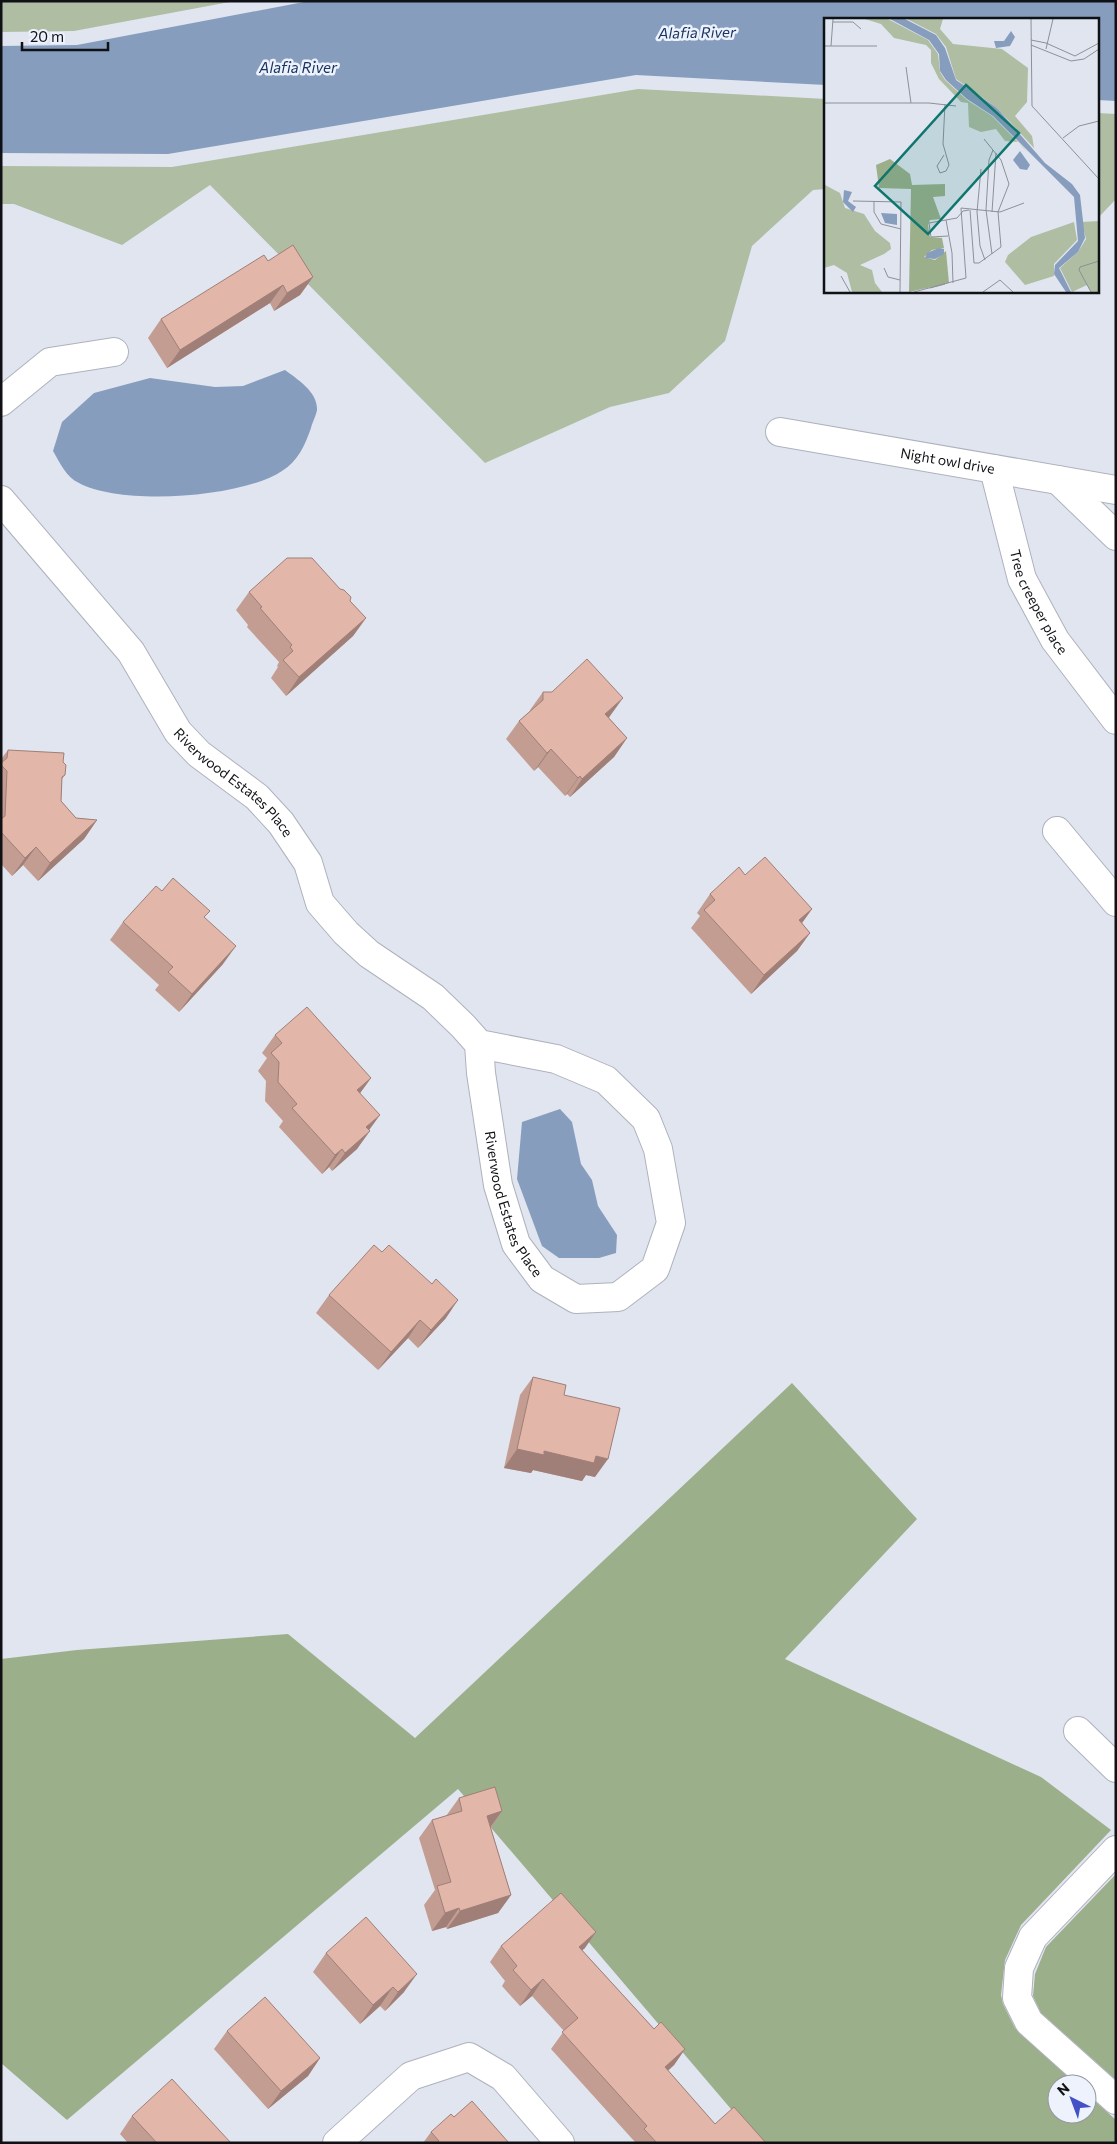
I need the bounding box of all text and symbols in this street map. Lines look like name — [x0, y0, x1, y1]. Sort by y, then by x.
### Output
inset map — [824, 18, 1100, 292]
scale bar — [22, 20, 109, 52]
water label: Alafia River — [657, 22, 737, 42]
text: 20 m — [30, 27, 64, 45]
water label: Alafia River — [258, 58, 338, 76]
street label: Night owl drive — [899, 444, 996, 477]
street label: Tree creeper place — [1007, 548, 1072, 657]
street label: Riverwood Estates Place — [171, 724, 297, 840]
street label: Riverwood Estates Place — [482, 1130, 546, 1280]
north arrow — [1047, 2074, 1097, 2124]
text: N — [1053, 2079, 1073, 2099]

